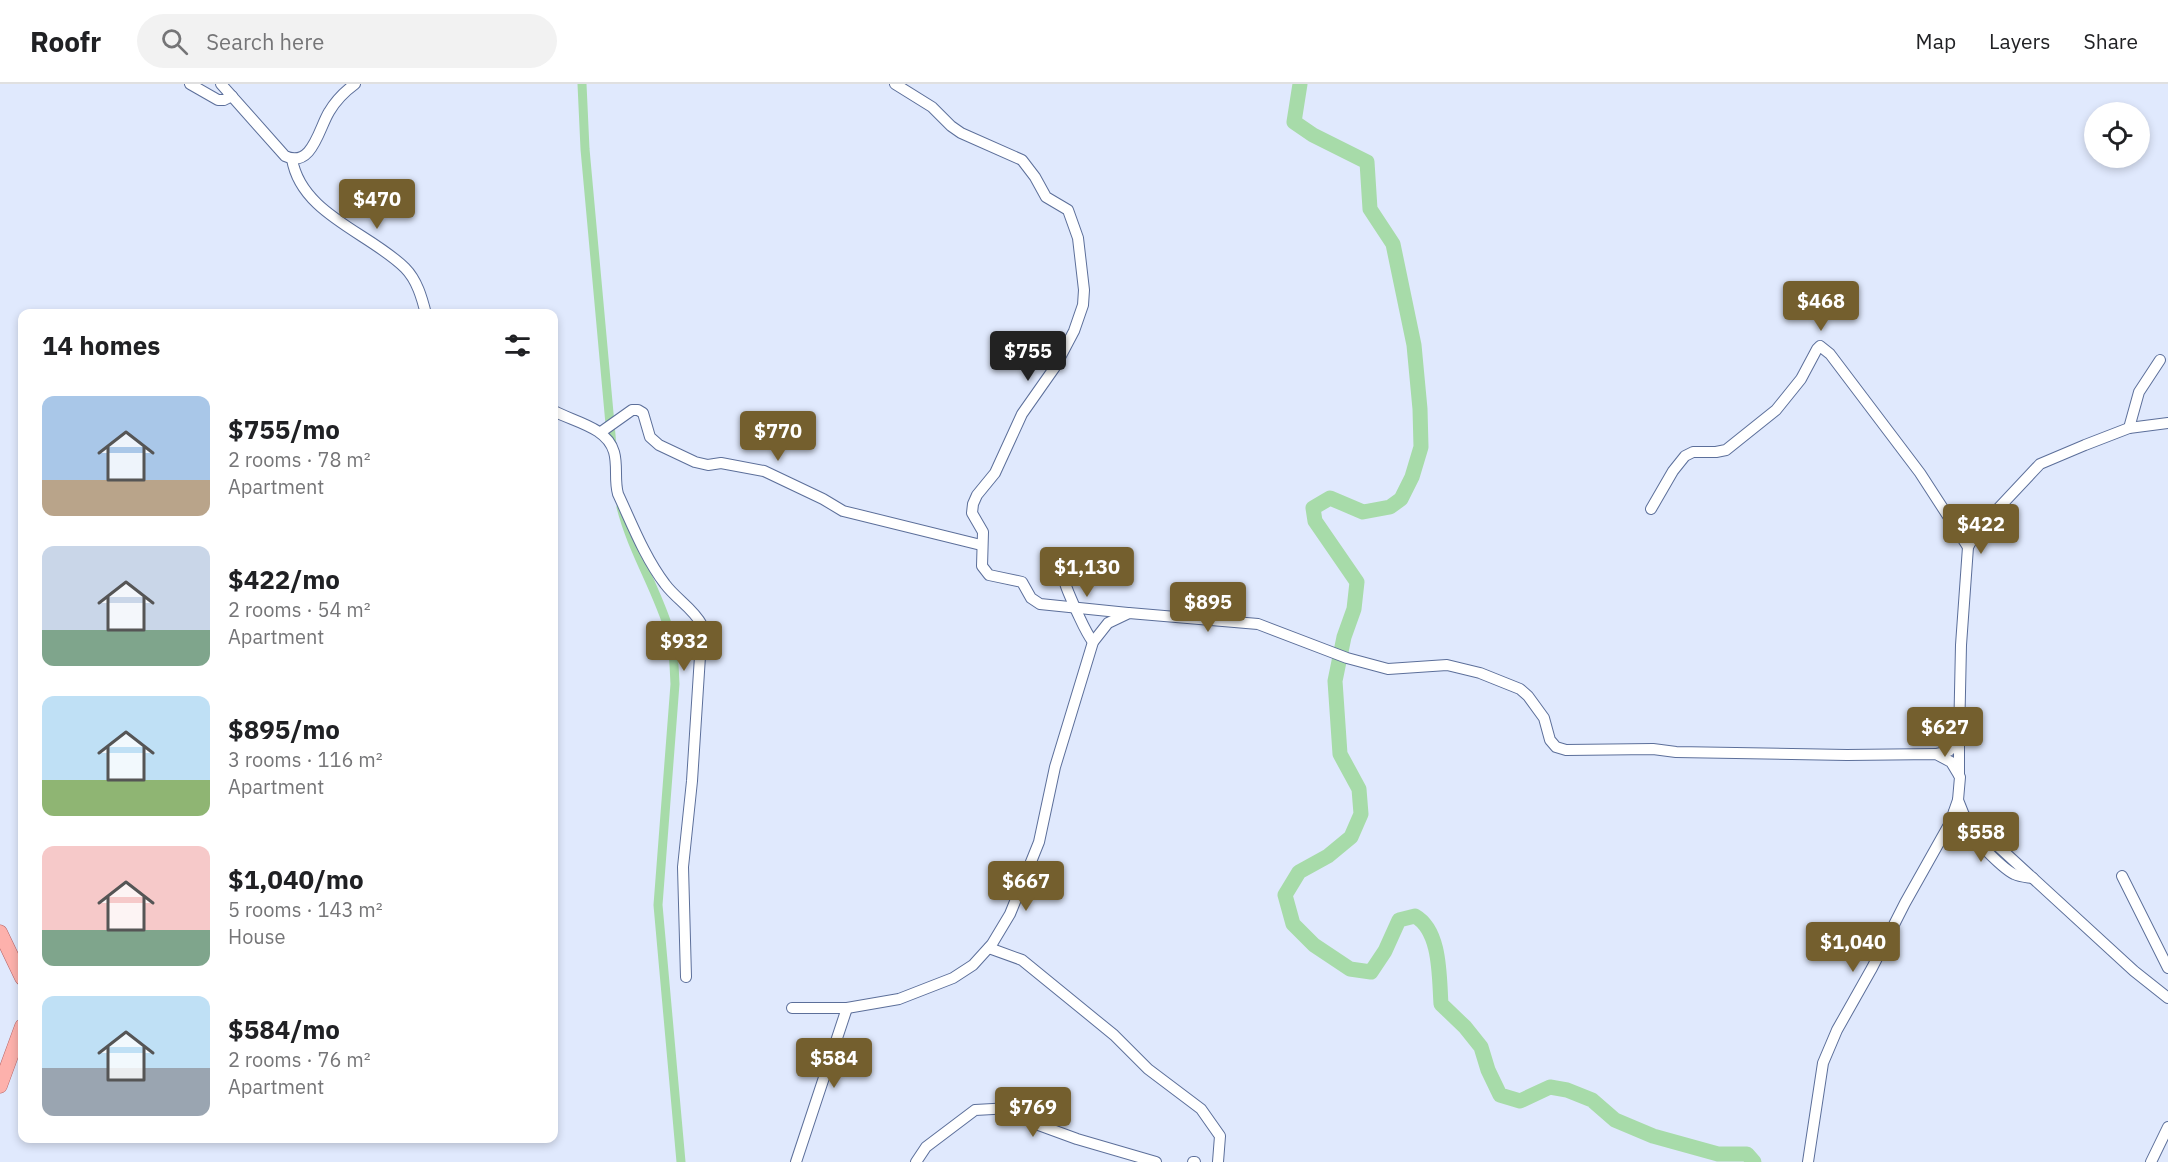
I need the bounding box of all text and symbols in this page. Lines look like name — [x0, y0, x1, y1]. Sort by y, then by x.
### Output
search box — [137, 14, 557, 68]
text: Roofr — [30, 23, 101, 60]
icon: search — [158, 25, 191, 58]
text: Search here — [206, 27, 324, 56]
text: Map — [1916, 27, 1956, 55]
text: Layers — [1989, 27, 2051, 55]
text: Share — [2084, 27, 2138, 55]
map controls — [2084, 102, 2150, 168]
button: locate — [2084, 102, 2150, 168]
pin: $470 — [341, 179, 413, 230]
text: $470 — [353, 185, 401, 212]
pin: $468 — [1785, 281, 1857, 332]
text: $468 — [1797, 287, 1845, 314]
text: 14 homes — [42, 328, 160, 362]
icon: filters — [501, 329, 534, 362]
pin: $755 — [992, 331, 1064, 382]
text: $755 — [1004, 337, 1052, 364]
pin: $770 — [742, 411, 814, 462]
text: $755/mo — [228, 412, 340, 446]
text: $770 — [754, 417, 802, 444]
icon: home — [90, 420, 162, 492]
text: 2 rooms · 78 m² — [228, 446, 371, 473]
text: Apartment — [228, 473, 324, 500]
pin: $422 — [1945, 504, 2017, 555]
text: $422 — [1957, 510, 2005, 537]
pin: $1,130 — [1038, 547, 1136, 598]
text: $1,130 — [1054, 553, 1120, 580]
text: $422/mo — [228, 562, 340, 596]
icon: home — [90, 570, 162, 642]
pin: $895 — [1172, 582, 1244, 633]
text: $895 — [1184, 588, 1232, 615]
text: 2 rooms · 54 m² — [228, 596, 371, 623]
pin: $932 — [648, 621, 720, 672]
text: Apartment — [228, 623, 324, 650]
text: $932 — [660, 627, 708, 654]
pin: $627 — [1909, 707, 1981, 758]
text: $895/mo — [228, 712, 340, 746]
text: $627 — [1921, 713, 1969, 740]
icon: home — [90, 720, 162, 792]
text: 3 rooms · 116 m² — [228, 746, 383, 773]
text: Apartment — [228, 773, 324, 800]
pin: $558 — [1945, 812, 2017, 863]
text: $558 — [1957, 818, 2005, 845]
pin: $667 — [990, 861, 1062, 912]
text: $1,040/mo — [228, 862, 364, 896]
text: $667 — [1002, 867, 1050, 894]
icon: home — [90, 870, 162, 942]
text: 5 rooms · 143 m² — [228, 896, 383, 923]
pin: $1,040 — [1804, 922, 1902, 973]
text: House — [228, 923, 285, 950]
text: $1,040 — [1820, 928, 1886, 955]
text: $584/mo — [228, 1012, 340, 1046]
icon: home — [90, 1020, 162, 1092]
pin: $584 — [798, 1038, 870, 1089]
text: $584 — [810, 1044, 858, 1071]
text: 2 rooms · 76 m² — [228, 1046, 371, 1073]
text: Apartment — [228, 1073, 324, 1100]
pin: $769 — [997, 1087, 1069, 1138]
text: $769 — [1009, 1093, 1057, 1120]

